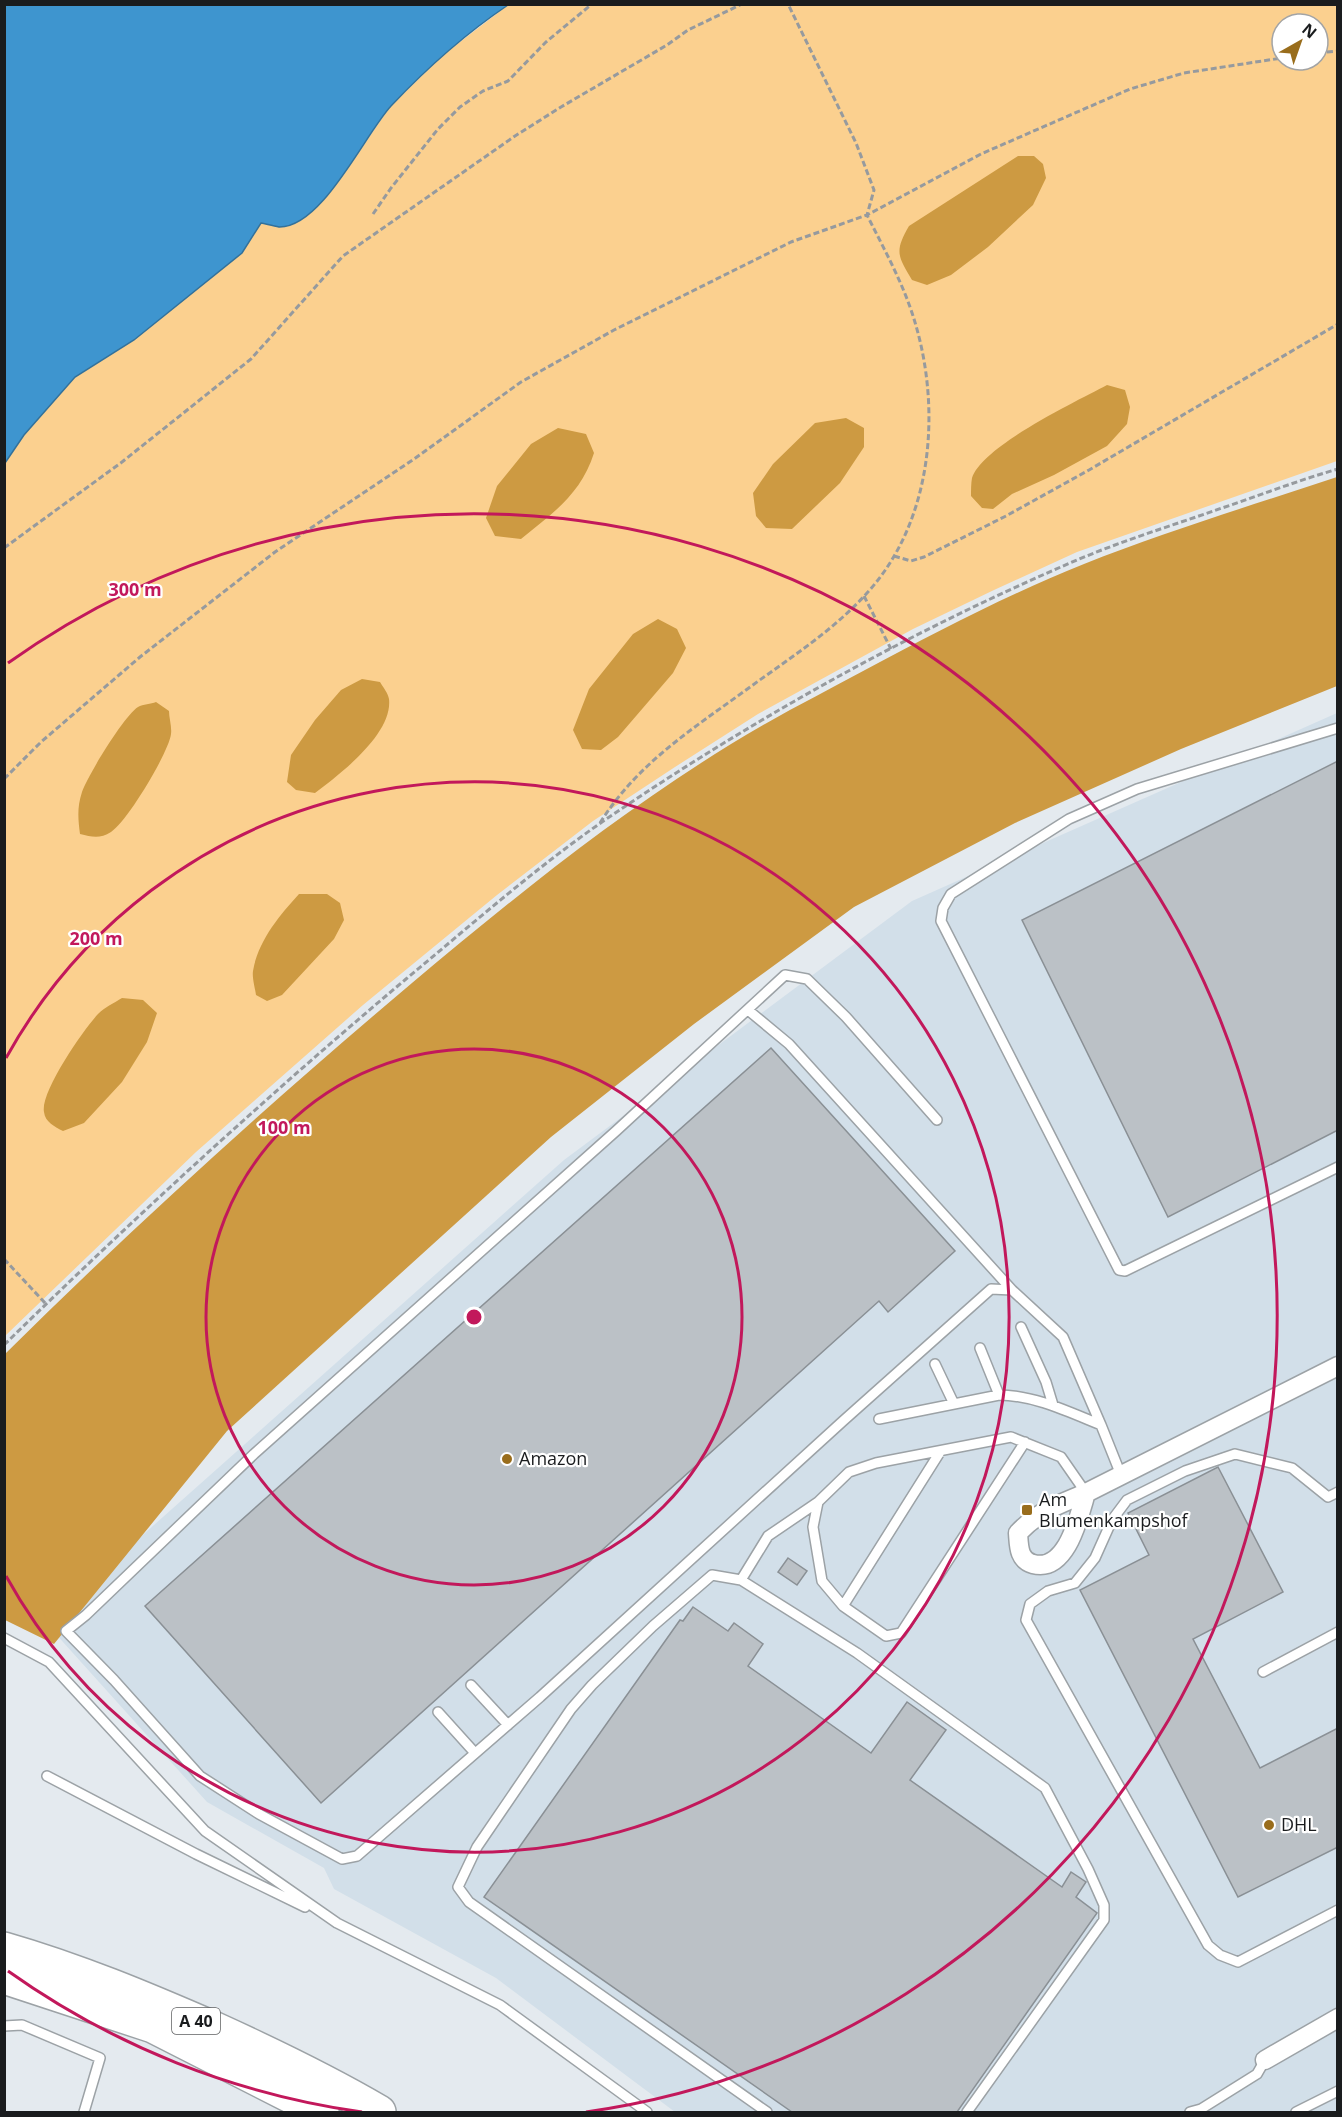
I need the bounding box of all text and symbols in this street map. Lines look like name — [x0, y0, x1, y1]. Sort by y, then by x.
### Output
north arrow — [1270, 12, 1330, 72]
text: N — [1298, 18, 1322, 43]
text: 300 m — [108, 577, 162, 601]
text: 200 m — [69, 926, 123, 950]
text: 100 m — [257, 1115, 311, 1139]
centre of rings — [464, 1307, 484, 1327]
place label: Amazon — [519, 1446, 587, 1470]
marker: Amazon — [500, 1452, 514, 1466]
place label: Am Blumenkampshof — [1039, 1487, 1189, 1532]
marker: Am Blumenkampshof — [1020, 1503, 1034, 1517]
place label: DHL — [1281, 1812, 1317, 1836]
marker: DHL — [1262, 1818, 1276, 1832]
road number: A 40 — [172, 2008, 220, 2034]

